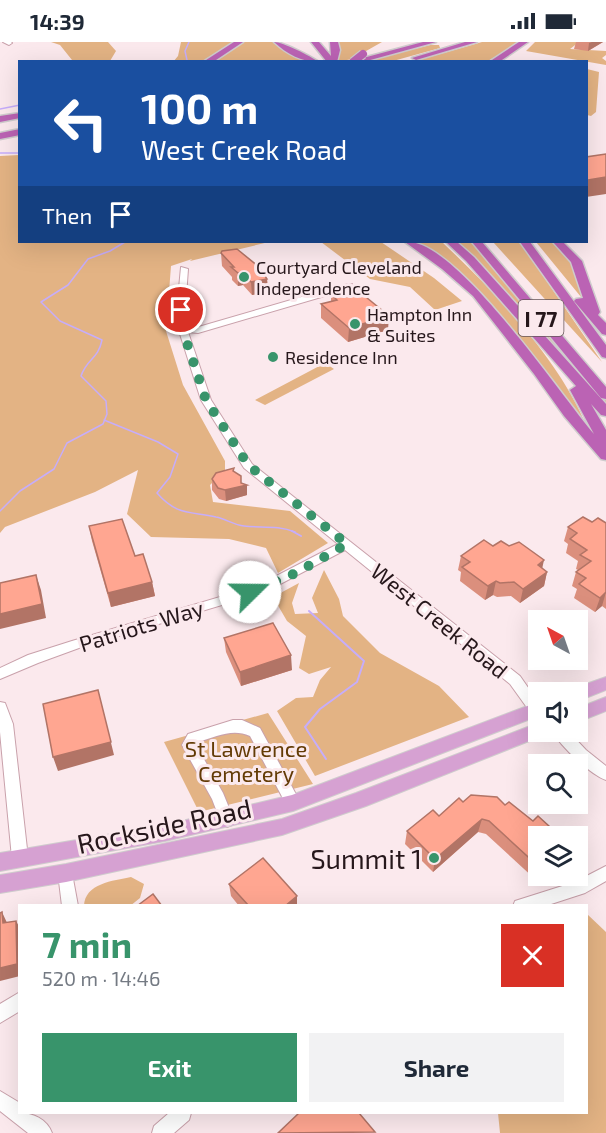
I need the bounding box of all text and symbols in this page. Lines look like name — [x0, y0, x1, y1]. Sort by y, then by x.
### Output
text: 14:39 — [30, 8, 85, 34]
text: 100 m — [141, 82, 258, 132]
icon: left — [42, 84, 120, 162]
text: West Creek Road — [141, 133, 347, 165]
icon: arrive — [104, 198, 137, 231]
text: Then — [42, 202, 92, 228]
place label: Courtyard Cleveland Independence — [256, 256, 422, 299]
marker: Courtyard Cleveland Independence — [237, 270, 251, 284]
pin — [155, 284, 206, 335]
icon: arrive — [164, 293, 197, 326]
road number: I 77 — [518, 300, 564, 336]
place label: Hampton Inn & Suites — [367, 303, 472, 346]
marker: Hampton Inn & Suites — [348, 317, 362, 331]
place label: Residence Inn — [285, 346, 398, 368]
marker: Residence Inn — [266, 350, 280, 364]
street label: West Creek Road — [367, 557, 513, 683]
position arrow — [218, 560, 282, 624]
street label: Patriots Way — [76, 594, 207, 656]
north arrow — [528, 610, 588, 670]
map controls — [528, 610, 588, 886]
button: sound — [528, 682, 588, 742]
park label: St Lawrence Cemetery — [185, 735, 307, 786]
button: search — [528, 754, 588, 814]
street label: Rockside Road — [74, 791, 254, 859]
button: layers — [528, 826, 588, 886]
place label: Summit 1 — [310, 842, 422, 874]
marker: Summit 1 — [427, 851, 441, 865]
text: 7 min — [42, 922, 132, 965]
button: close — [501, 924, 564, 987]
text: 520 m · 14:46 — [42, 966, 160, 990]
button: Exit — [42, 1033, 297, 1102]
button: Share — [309, 1033, 564, 1102]

